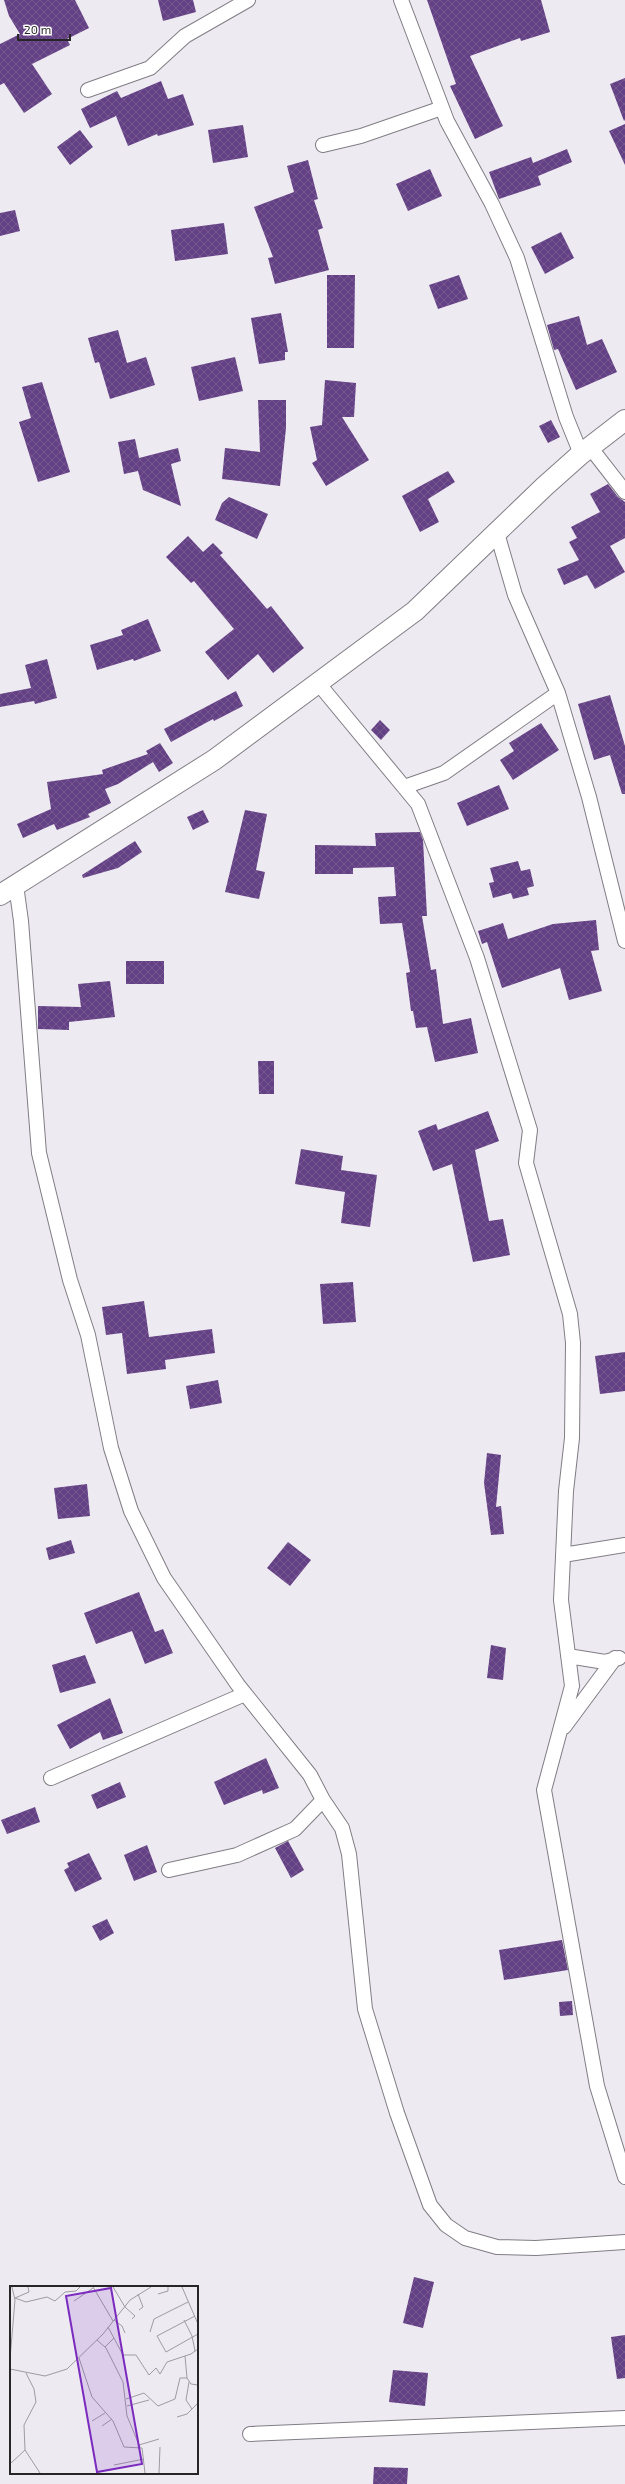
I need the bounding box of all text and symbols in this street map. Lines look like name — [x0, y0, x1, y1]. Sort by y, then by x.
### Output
scale bar — [18, 16, 70, 42]
text: 20 m — [24, 22, 51, 36]
inset map — [10, 2286, 198, 2474]

